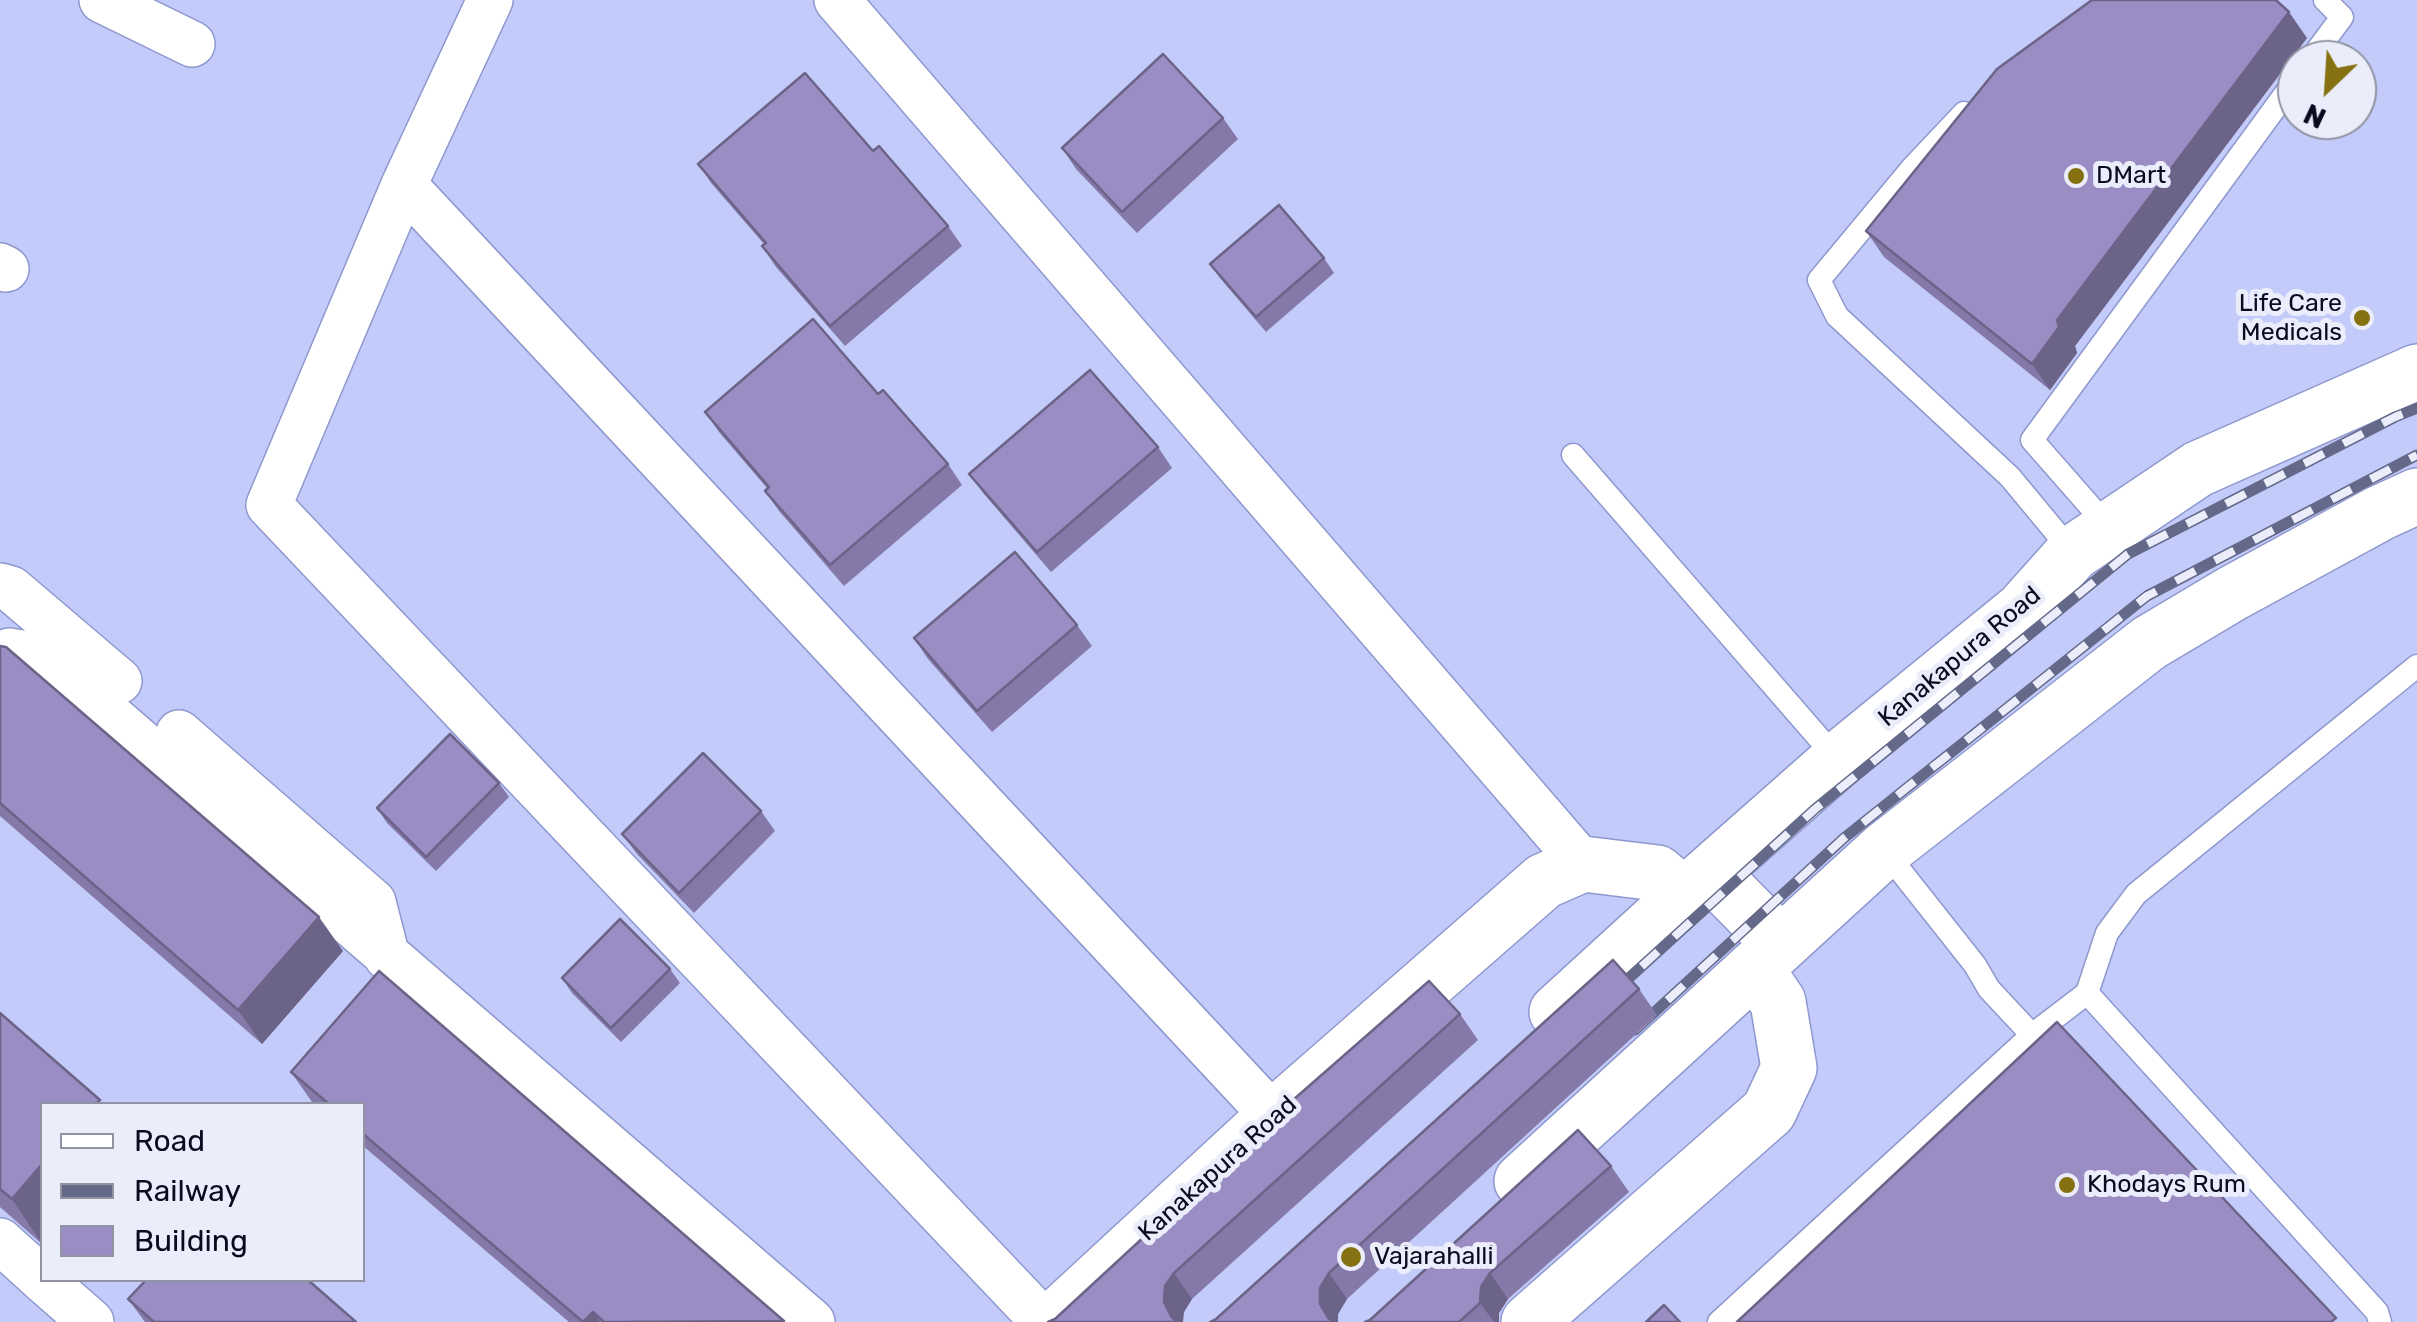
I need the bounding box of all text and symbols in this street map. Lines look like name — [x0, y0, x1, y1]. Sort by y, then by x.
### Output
north arrow — [2277, 40, 2377, 140]
text: N — [2299, 97, 2331, 135]
place label: DMart — [2096, 161, 2166, 191]
marker: DMart — [2065, 165, 2087, 187]
place label: Life Care Medicals — [2239, 289, 2342, 348]
marker: Life Care Medicals — [2351, 307, 2373, 329]
street label: Kanakapura Road — [1873, 580, 2047, 734]
street label: Kanakapura Road — [1133, 1090, 1303, 1248]
legend — [40, 1102, 365, 1282]
text: Road — [134, 1123, 205, 1159]
place label: Khodays Rum — [2087, 1170, 2246, 1200]
text: Railway — [134, 1173, 241, 1209]
marker: Khodays Rum — [2056, 1174, 2078, 1196]
text: Building — [134, 1223, 248, 1259]
place label: Vajarahalli — [1374, 1242, 1493, 1272]
marker: Vajarahalli — [1338, 1244, 1364, 1270]

